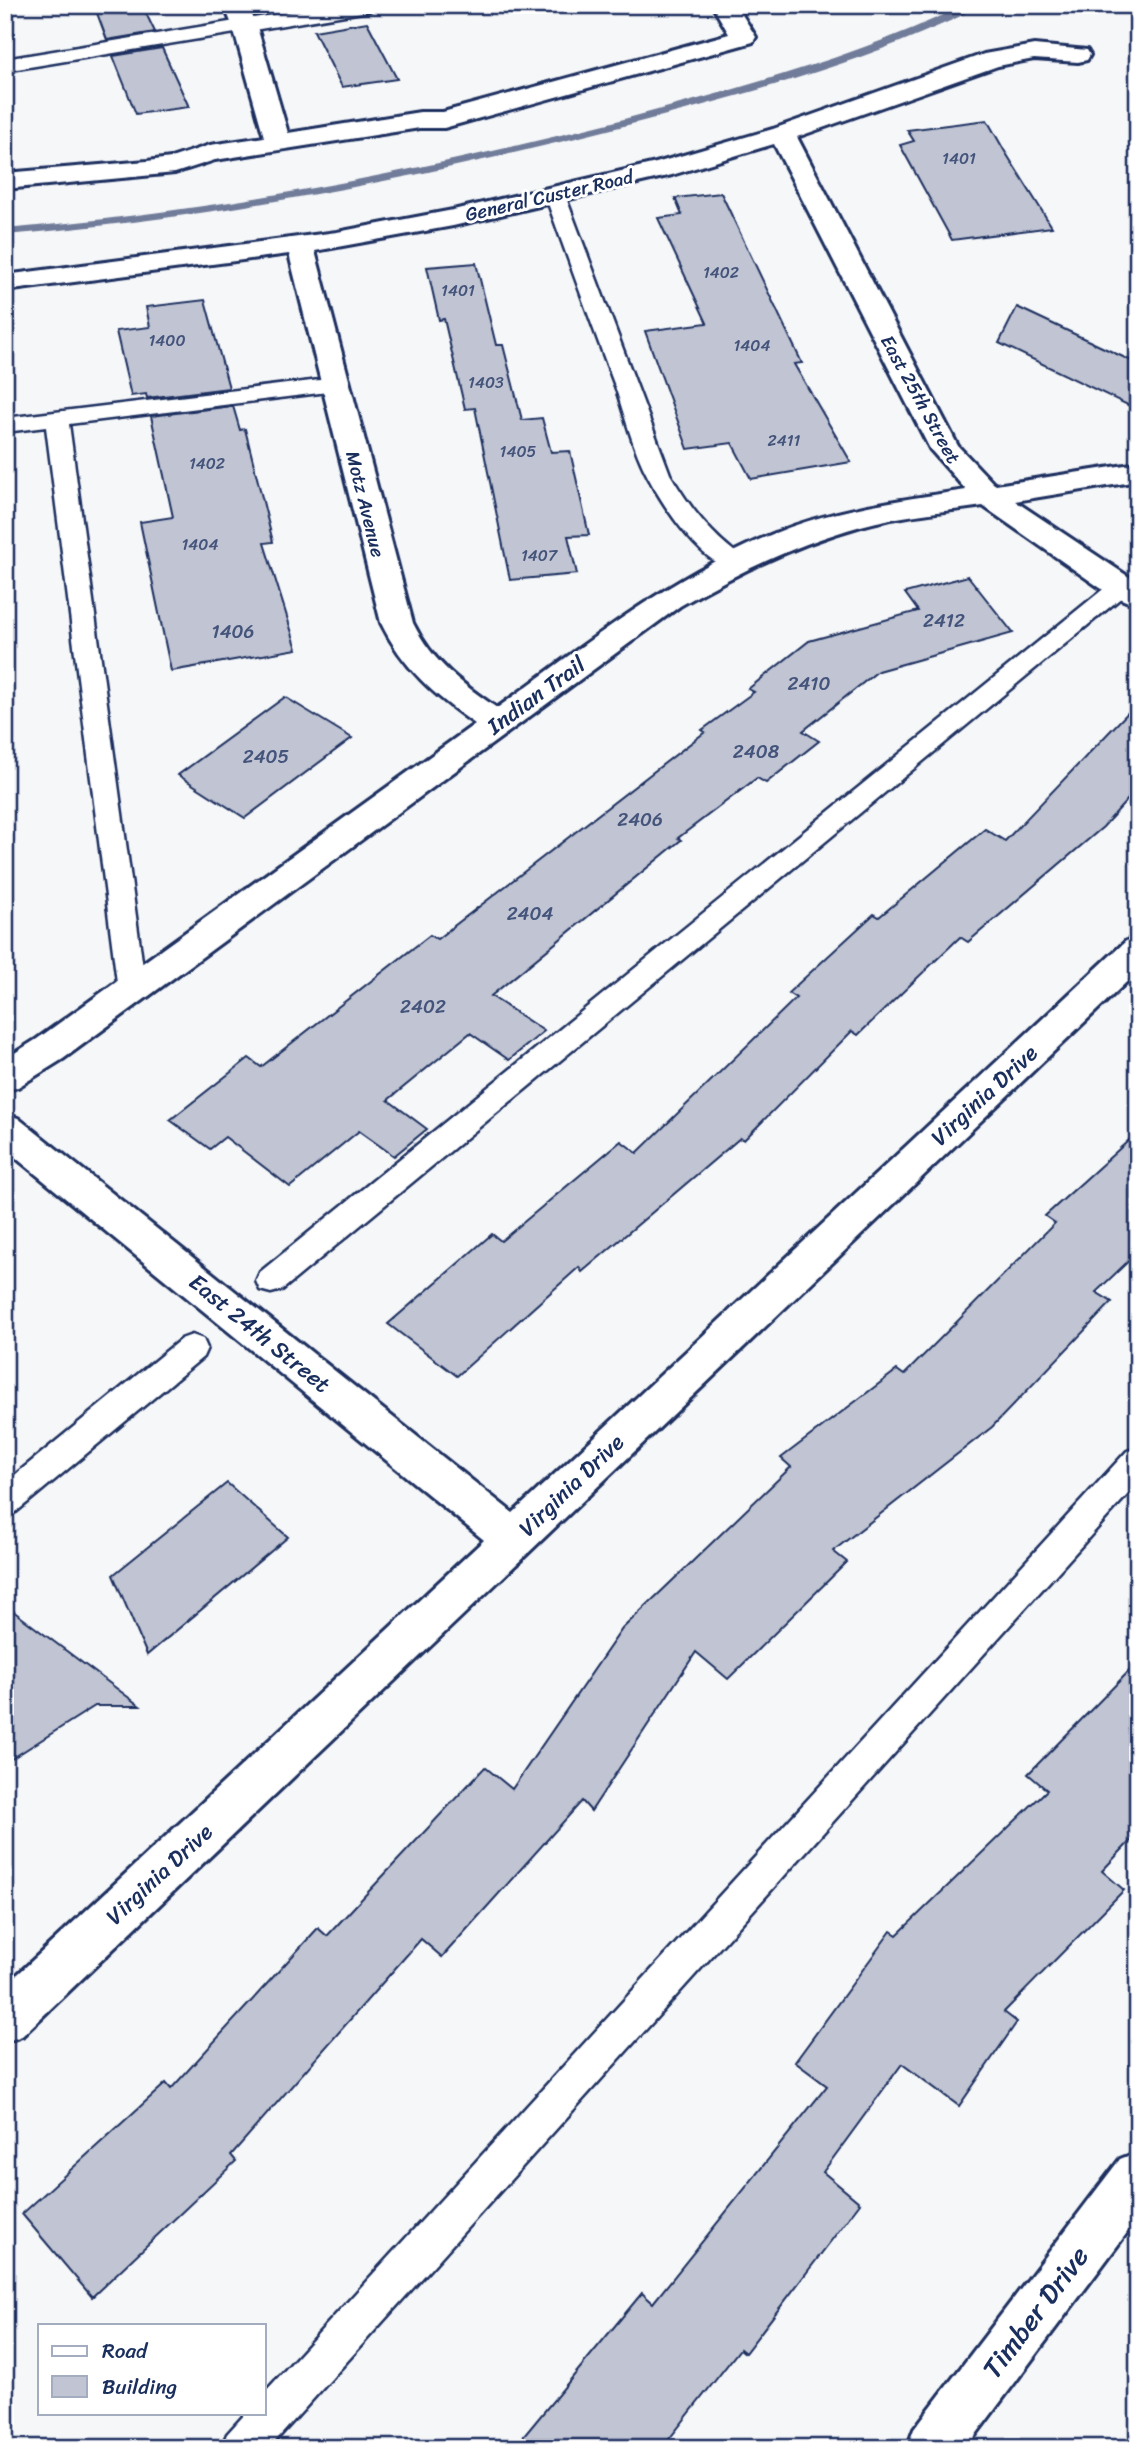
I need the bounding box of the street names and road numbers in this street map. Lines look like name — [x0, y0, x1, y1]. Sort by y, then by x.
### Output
street label: General Custer Road — [462, 160, 638, 231]
street label: East 25th Street — [871, 329, 970, 470]
street label: Motz Avenue — [336, 447, 395, 561]
street label: Indian Trail — [477, 645, 595, 746]
street label: Virginia Drive — [921, 1034, 1048, 1156]
street label: East 24th Street — [179, 1263, 340, 1404]
street label: Virginia Drive — [509, 1424, 634, 1547]
street label: Virginia Drive — [96, 1813, 223, 1935]
street label: Timber Drive — [969, 2235, 1102, 2389]

